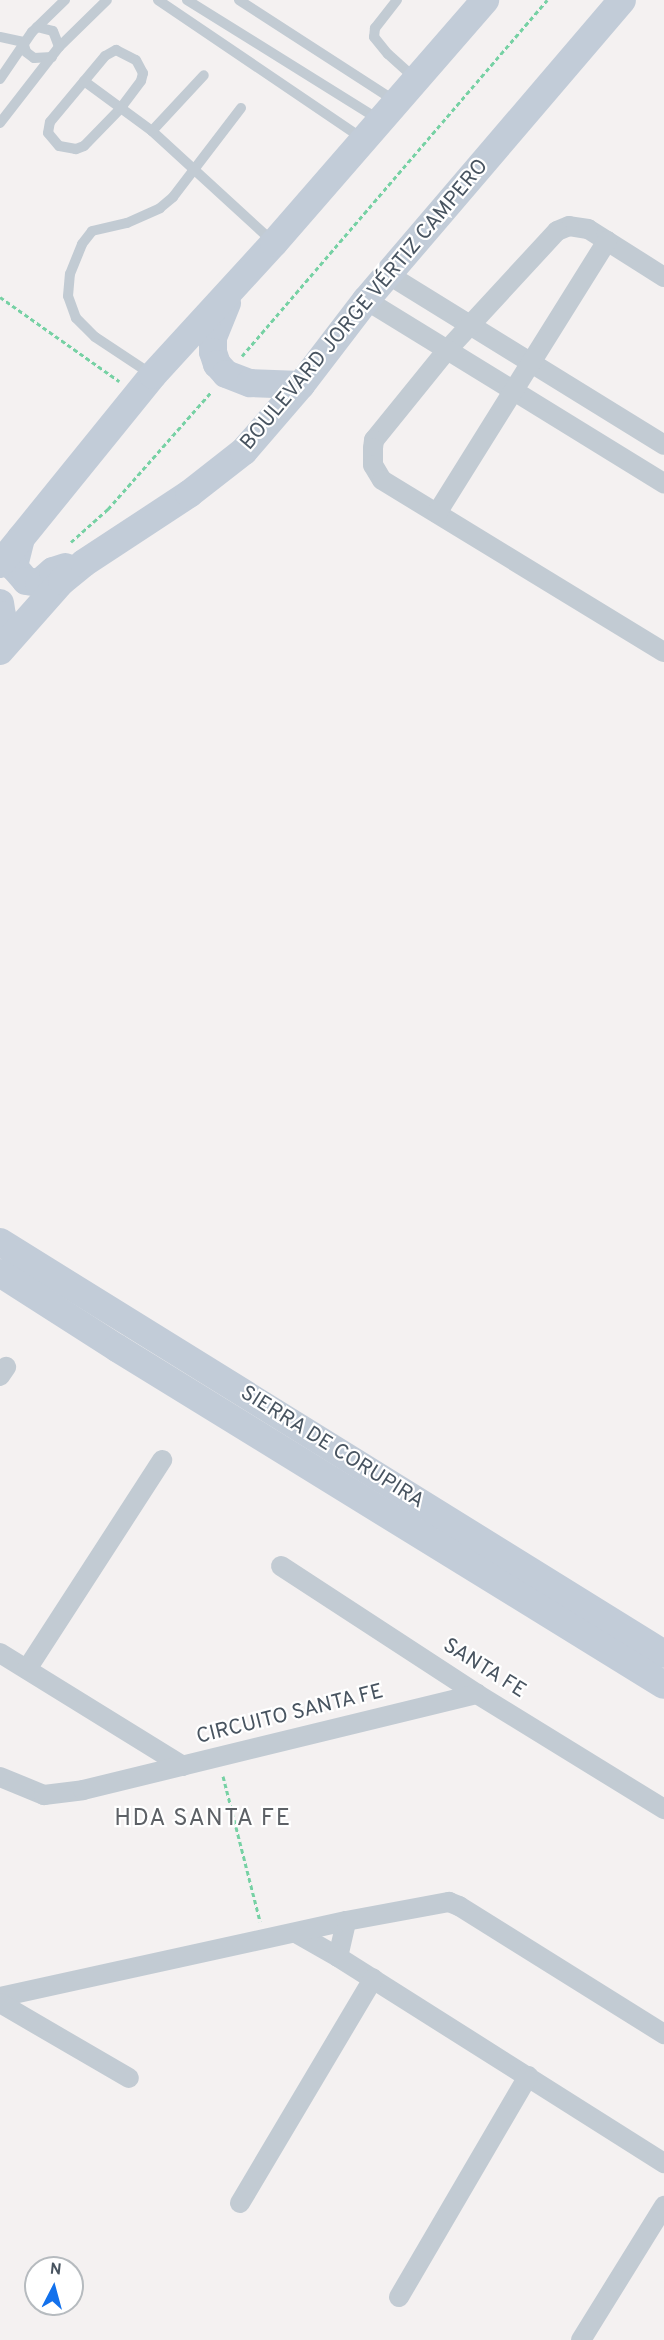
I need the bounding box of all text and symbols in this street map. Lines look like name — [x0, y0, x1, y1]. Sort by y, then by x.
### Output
street label: BOULEVARD JORGE VÉRTIZ CAMPERO — [235, 154, 495, 456]
street label: SIERRA DE CORUPIRA — [235, 1381, 429, 1515]
street label: SANTA FE — [437, 1633, 531, 1705]
street label: CIRCUITO SANTA FE — [194, 1679, 386, 1751]
district label: HDA SANTA FE — [113, 1806, 293, 1834]
north arrow — [24, 2256, 84, 2316]
text: N — [49, 2260, 62, 2281]

